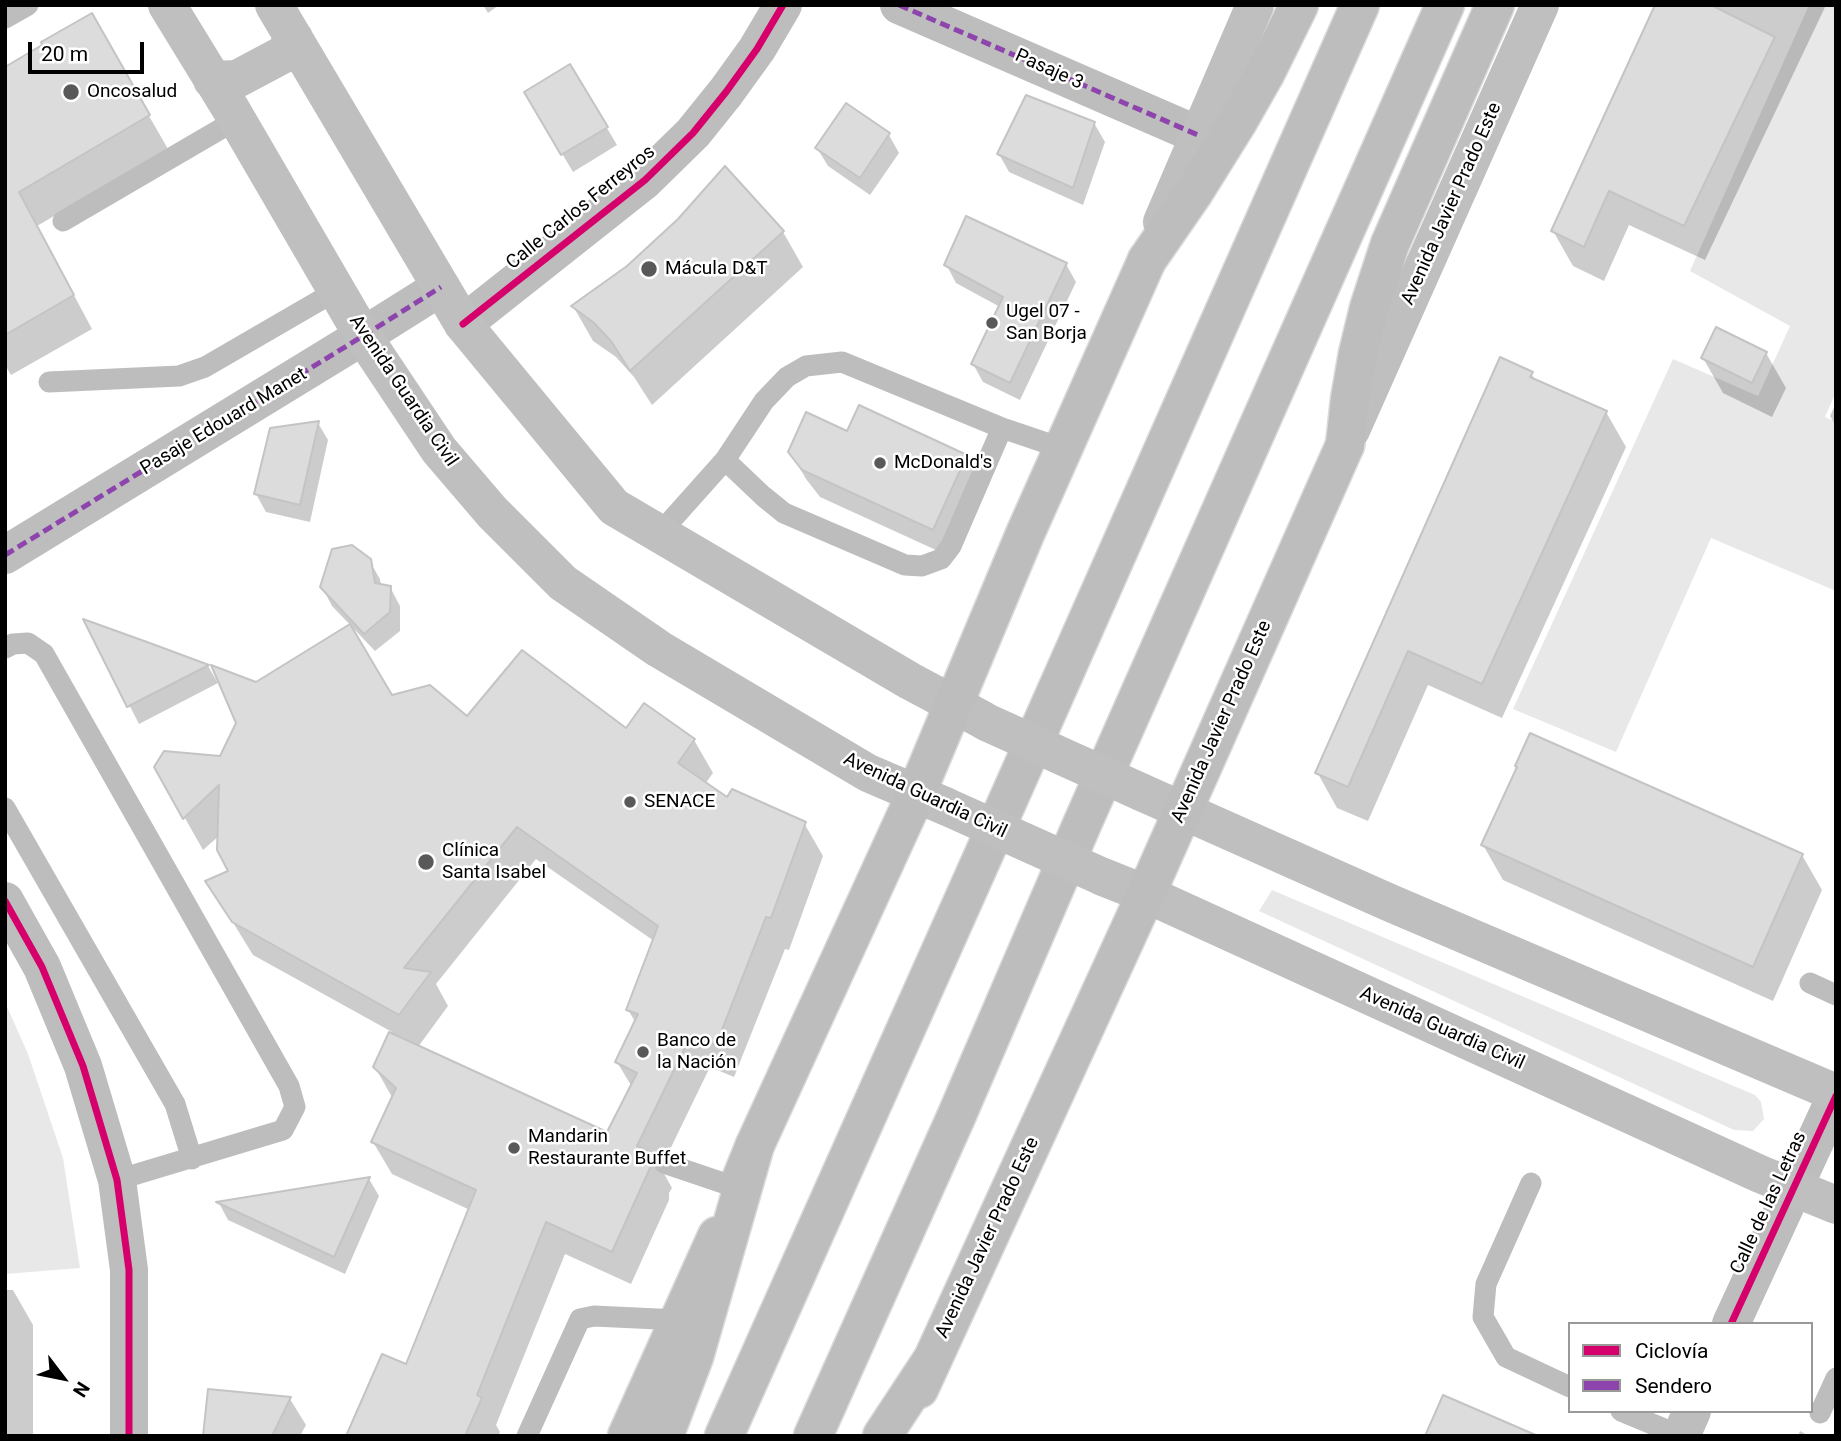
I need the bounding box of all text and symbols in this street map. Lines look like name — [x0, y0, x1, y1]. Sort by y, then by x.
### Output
scale bar — [32, 28, 147, 72]
text: 20 m — [41, 42, 88, 66]
street label: Pasaje 3 — [1011, 45, 1087, 95]
place label: Oncosalud — [87, 81, 177, 103]
marker: Oncosalud — [61, 82, 81, 102]
street label: Avenida Javier Prado Este — [1397, 99, 1507, 309]
street label: Calle Carlos Ferreyros — [502, 141, 660, 275]
place label: Mácula D&T — [665, 258, 768, 280]
marker: Mácula D&T — [639, 259, 659, 279]
place label: Ugel 07 - San Borja — [1006, 301, 1087, 345]
street label: Avenida Guardia Civil — [344, 311, 462, 471]
marker: Ugel 07 - San Borja — [984, 315, 1000, 331]
street label: Pasaje Edouard Manet — [137, 363, 311, 481]
place label: McDonald's — [894, 452, 992, 474]
marker: McDonald's — [872, 455, 888, 471]
street label: Avenida Javier Prado Este — [1167, 617, 1277, 827]
street label: Avenida Guardia Civil — [840, 748, 1010, 844]
place label: SENACE — [644, 791, 715, 813]
marker: SENACE — [622, 794, 638, 810]
place label: Clínica Santa Isabel — [442, 840, 546, 884]
marker: Clínica Santa Isabel — [416, 852, 436, 872]
street label: Avenida Guardia Civil — [1356, 982, 1528, 1076]
place label: Banco de la Nación — [657, 1030, 736, 1074]
marker: Banco de la Nación — [635, 1044, 651, 1060]
place label: Mandarin Restaurante Buffet — [528, 1126, 686, 1170]
street label: Calle de las Letras — [1726, 1128, 1812, 1278]
street label: Avenida Javier Prado Este — [931, 1134, 1045, 1342]
marker: Mandarin Restaurante Buffet — [506, 1140, 522, 1156]
legend — [1568, 1322, 1813, 1413]
text: Ciclovía — [1635, 1339, 1709, 1363]
north arrow — [28, 1343, 98, 1413]
text: Sendero — [1635, 1374, 1712, 1398]
text: N — [68, 1378, 95, 1401]

